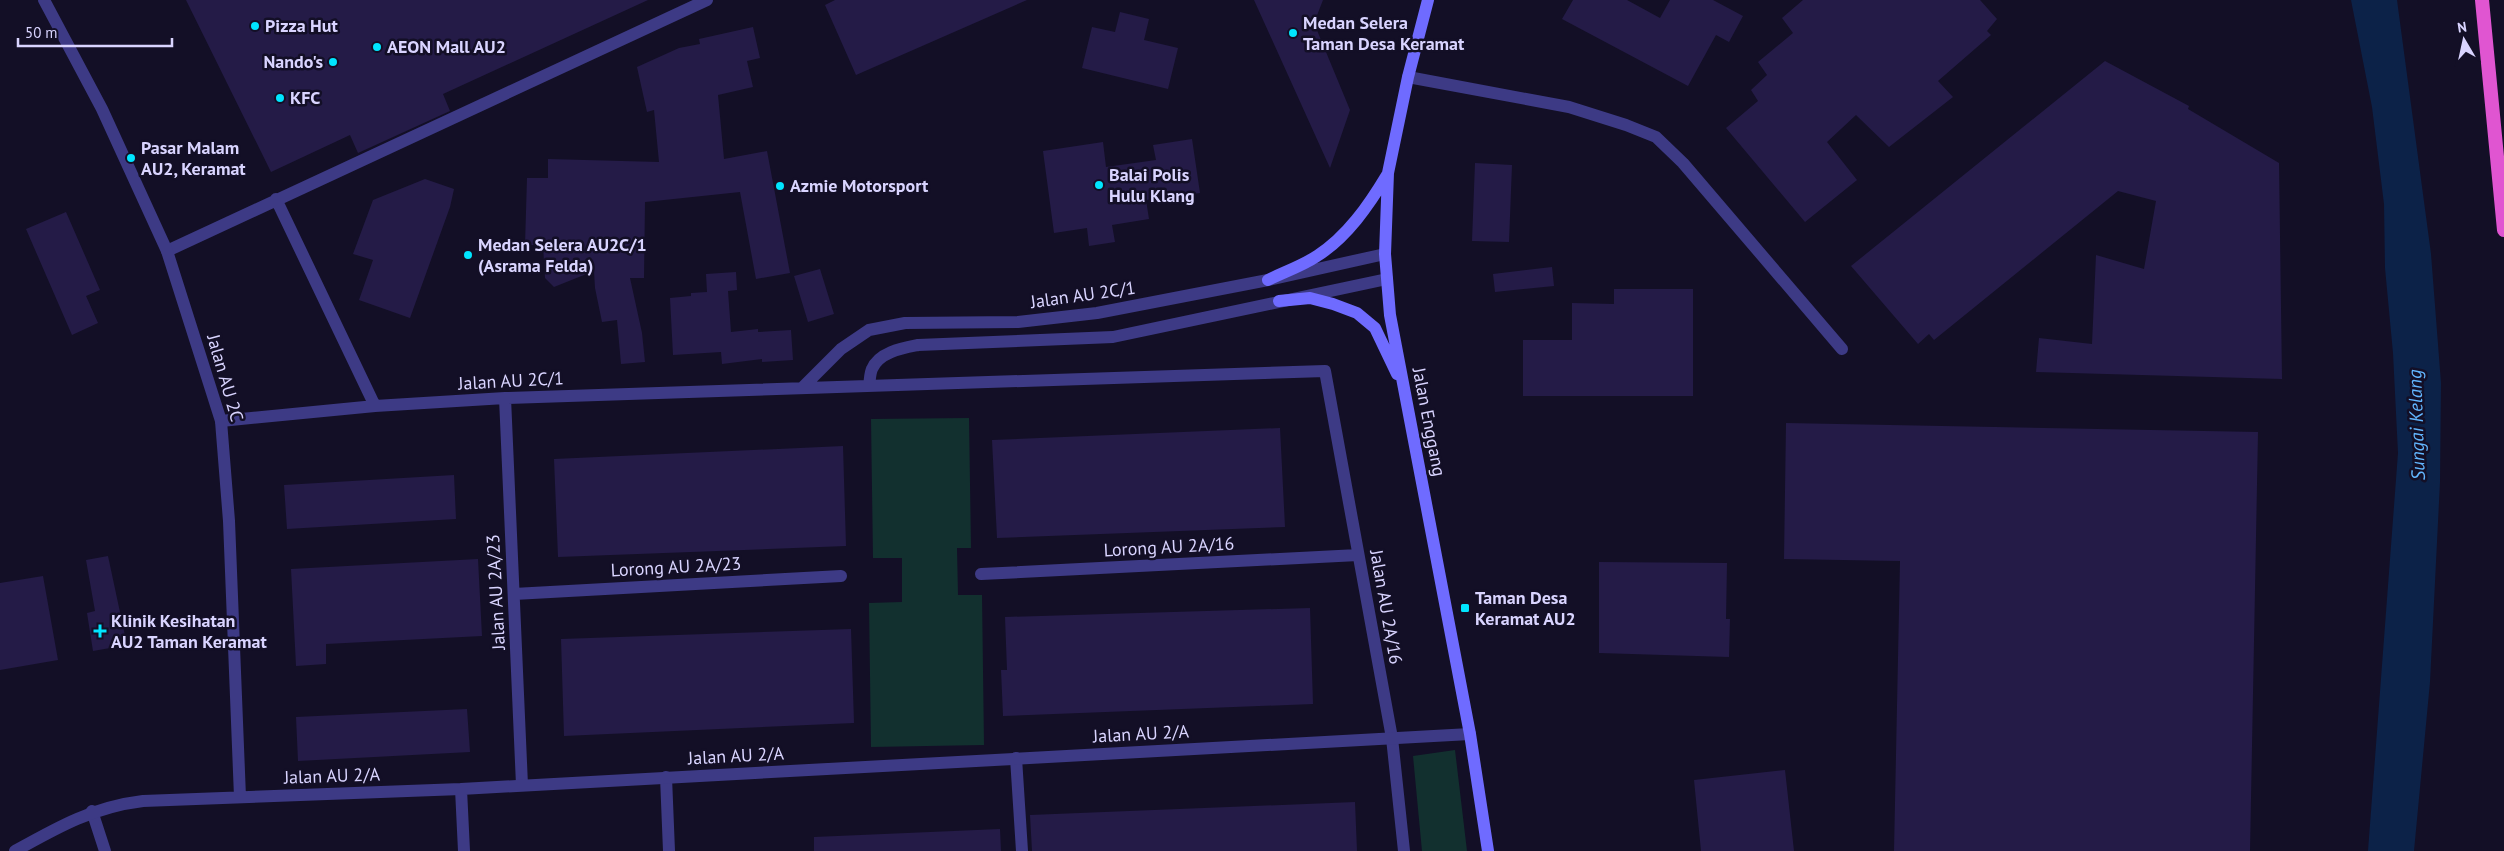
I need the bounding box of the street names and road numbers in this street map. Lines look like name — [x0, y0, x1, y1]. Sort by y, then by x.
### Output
street label: Jalan AU 2C/1 — [1028, 276, 1137, 313]
street label: Jalan AU 2C — [202, 331, 249, 424]
street label: Jalan Enggang — [1407, 365, 1451, 478]
street label: Jalan AU 2C/1 — [457, 366, 564, 395]
street label: Lorong AU 2A/16 — [1103, 532, 1235, 561]
street label: Jalan AU 2A/23 — [481, 534, 510, 651]
street label: Jalan AU 2A/16 — [1365, 547, 1408, 666]
street label: Lorong AU 2A/23 — [610, 552, 742, 581]
street label: Jalan AU 2/A — [1091, 719, 1190, 748]
street label: Jalan AU 2/A — [686, 741, 785, 770]
street label: Jalan AU 2/A — [283, 762, 381, 789]

